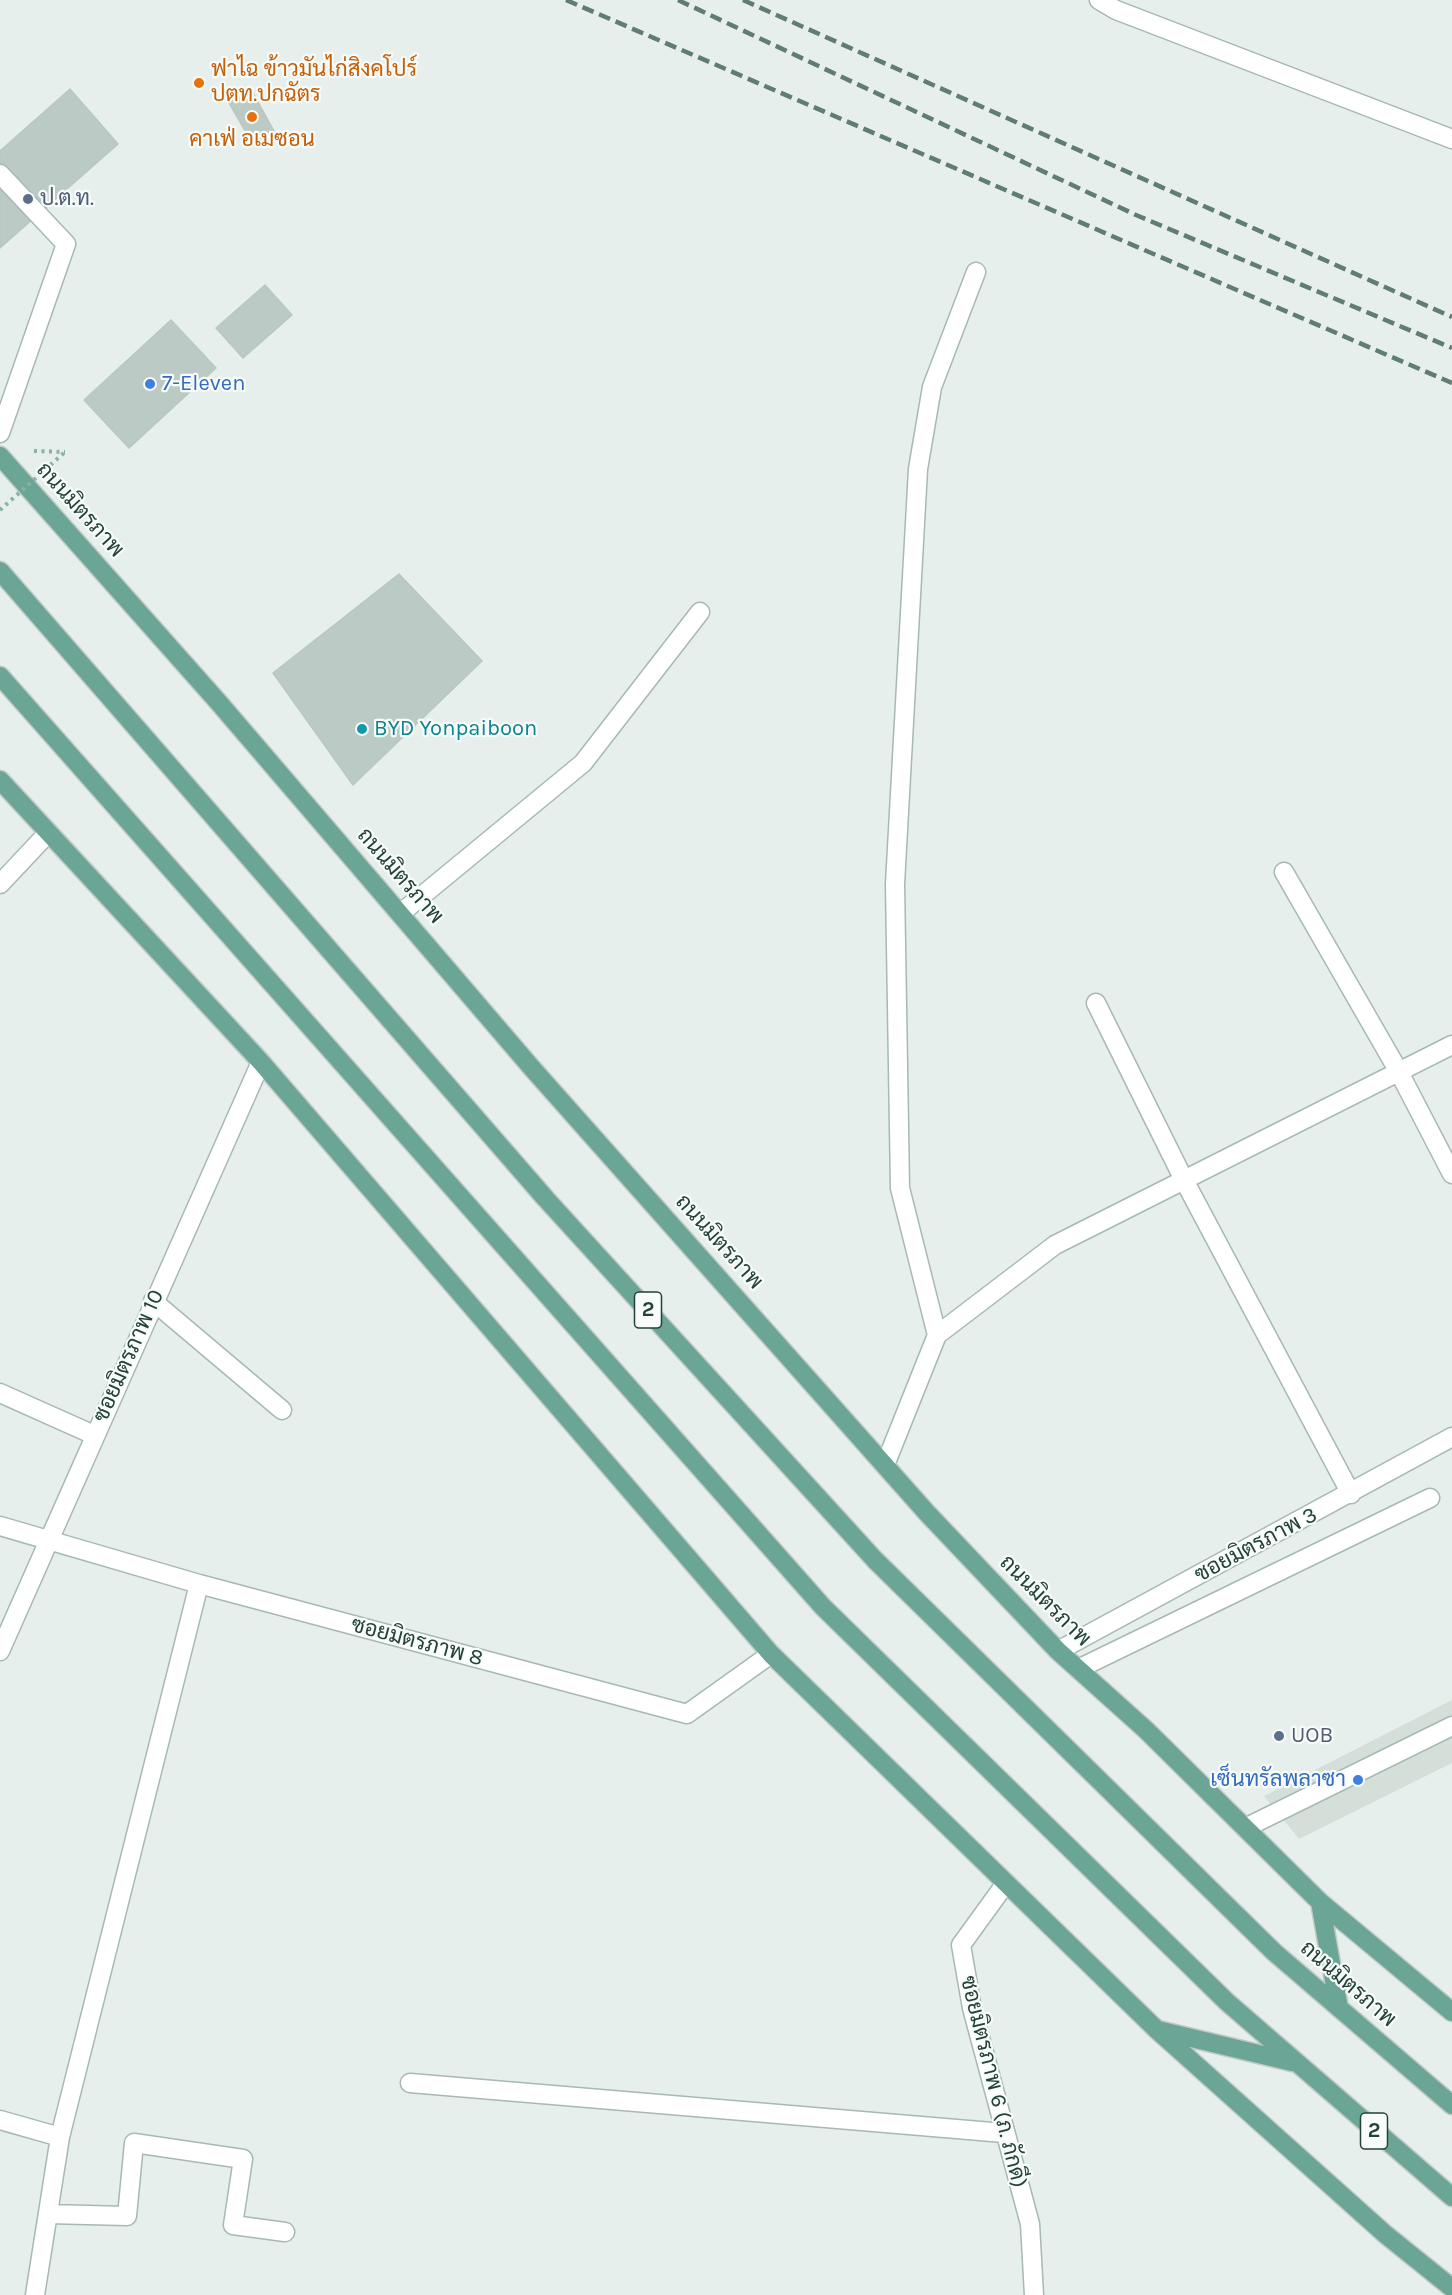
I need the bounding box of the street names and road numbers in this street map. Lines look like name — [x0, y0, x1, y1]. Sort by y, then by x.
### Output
street label: ถนนมิตรภาพ — [31, 457, 129, 563]
street label: ถนนมิตรภาพ — [351, 823, 449, 929]
street label: ถนนมิตรภาพ — [670, 1189, 768, 1295]
street label: ซอยมิตรภาพ 10 — [88, 1286, 170, 1426]
road number: 2 — [634, 1292, 662, 1328]
street label: ซอยมิตรภาพ 3 — [1190, 1502, 1322, 1588]
street label: ถนนมิตรภาพ — [994, 1550, 1096, 1652]
street label: ซอยมิตรภาพ 8 — [348, 1612, 486, 1672]
street label: ถนนมิตรภาพ — [1295, 1935, 1401, 2033]
street label: ซอยมิตรภาพ 6 (ภ. ภักดี) — [954, 1973, 1032, 2191]
road number: 2 — [1360, 2113, 1388, 2149]

